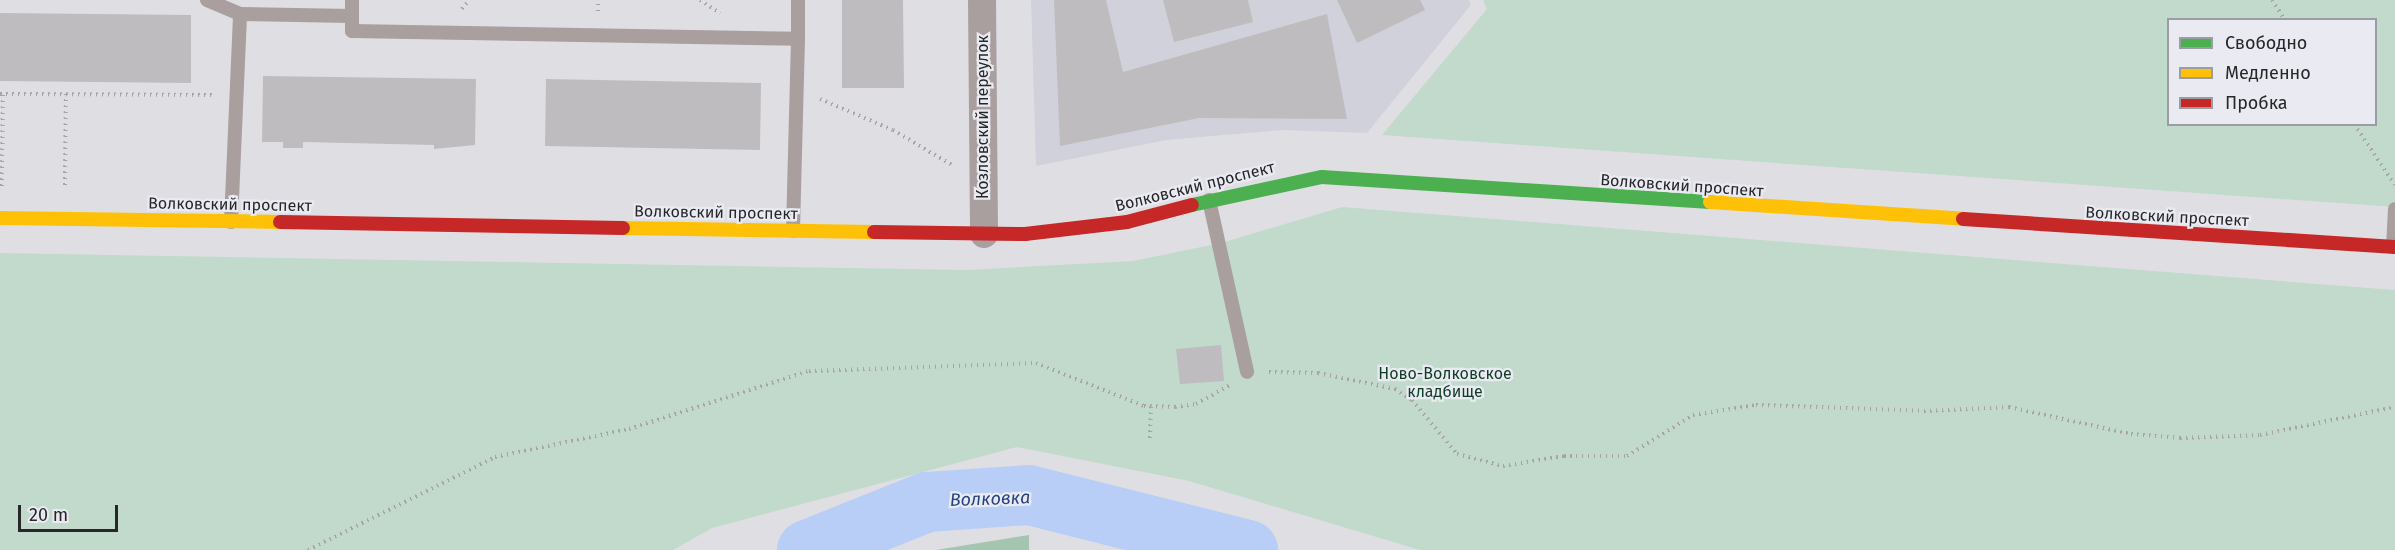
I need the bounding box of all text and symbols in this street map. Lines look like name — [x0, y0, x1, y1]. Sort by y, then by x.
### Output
legend — [2167, 18, 2377, 126]
text: Свободно — [2225, 32, 2307, 54]
street label: Козловский переулок — [973, 35, 993, 199]
text: Медленно — [2225, 62, 2311, 84]
text: Пробка — [2225, 92, 2288, 114]
street label: Волковский проспект — [1113, 158, 1277, 216]
street label: Волковский проспект — [1600, 171, 1764, 201]
street label: Волковский проспект — [148, 194, 312, 216]
street label: Волковский проспект — [634, 202, 798, 224]
street label: Волковский проспект — [2085, 203, 2249, 231]
park label: Ново-Волковское кладбище — [1378, 364, 1512, 402]
water label: Волковка — [949, 487, 1031, 511]
scale bar — [21, 493, 122, 531]
text: 20 m — [29, 504, 68, 526]

